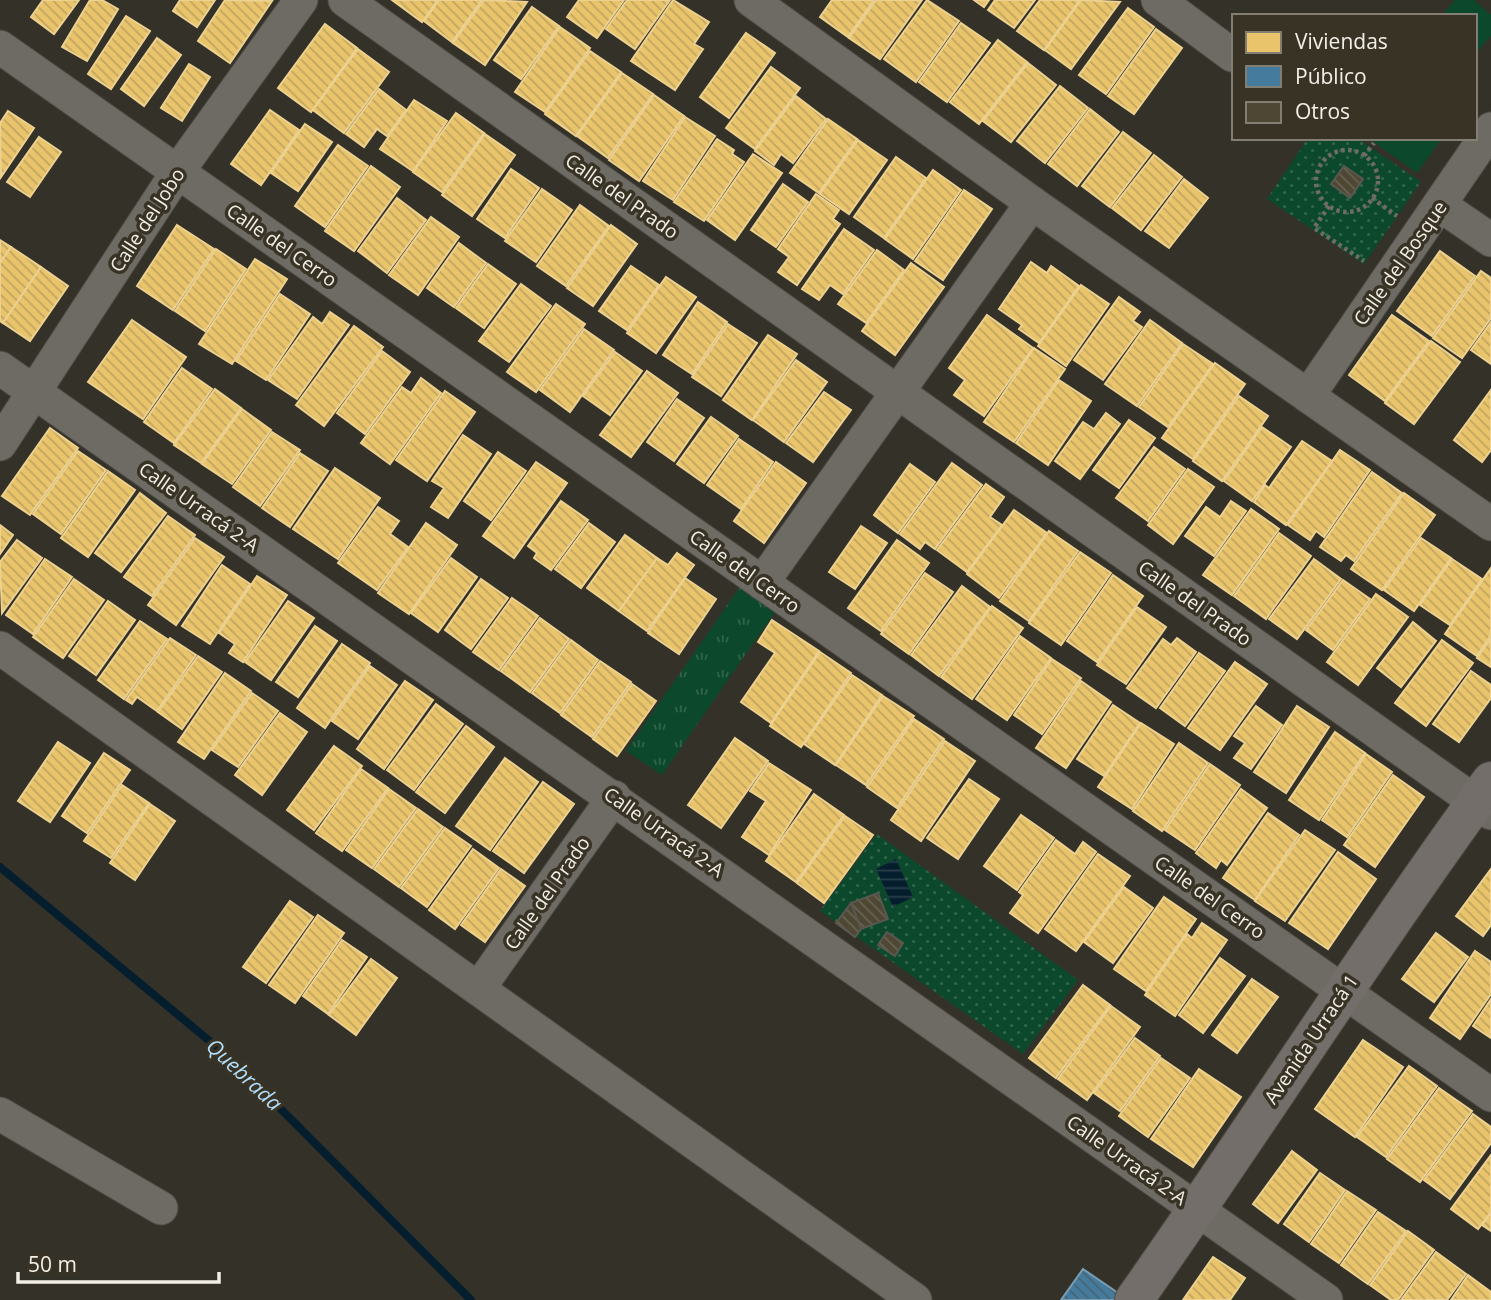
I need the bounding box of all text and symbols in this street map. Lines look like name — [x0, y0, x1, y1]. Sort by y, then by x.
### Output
legend — [1232, 14, 1477, 140]
text: Viviendas — [1295, 27, 1388, 55]
text: Público — [1295, 62, 1367, 90]
text: Otros — [1295, 97, 1350, 125]
street label: Calle del Prado — [560, 147, 684, 245]
street label: Calle del Jobo — [104, 163, 190, 277]
street label: Calle del Bosque — [1347, 196, 1453, 330]
street label: Calle del Cerro — [222, 197, 342, 293]
street label: Calle Urracá 2-A — [134, 456, 264, 558]
street label: Calle del Cerro — [685, 523, 805, 619]
street label: Calle del Prado — [1133, 554, 1257, 652]
street label: Calle Urracá 2-A — [599, 781, 729, 883]
street label: Calle del Prado — [498, 831, 596, 955]
street label: Calle del Cerro — [1150, 849, 1270, 945]
street label: Avenida Urracá 1 — [1258, 969, 1364, 1109]
water label: Quebrada — [201, 1032, 289, 1117]
street label: Calle Urracá 2-A — [1062, 1109, 1192, 1211]
scale bar — [18, 1240, 219, 1284]
text: 50 m — [28, 1250, 77, 1278]

